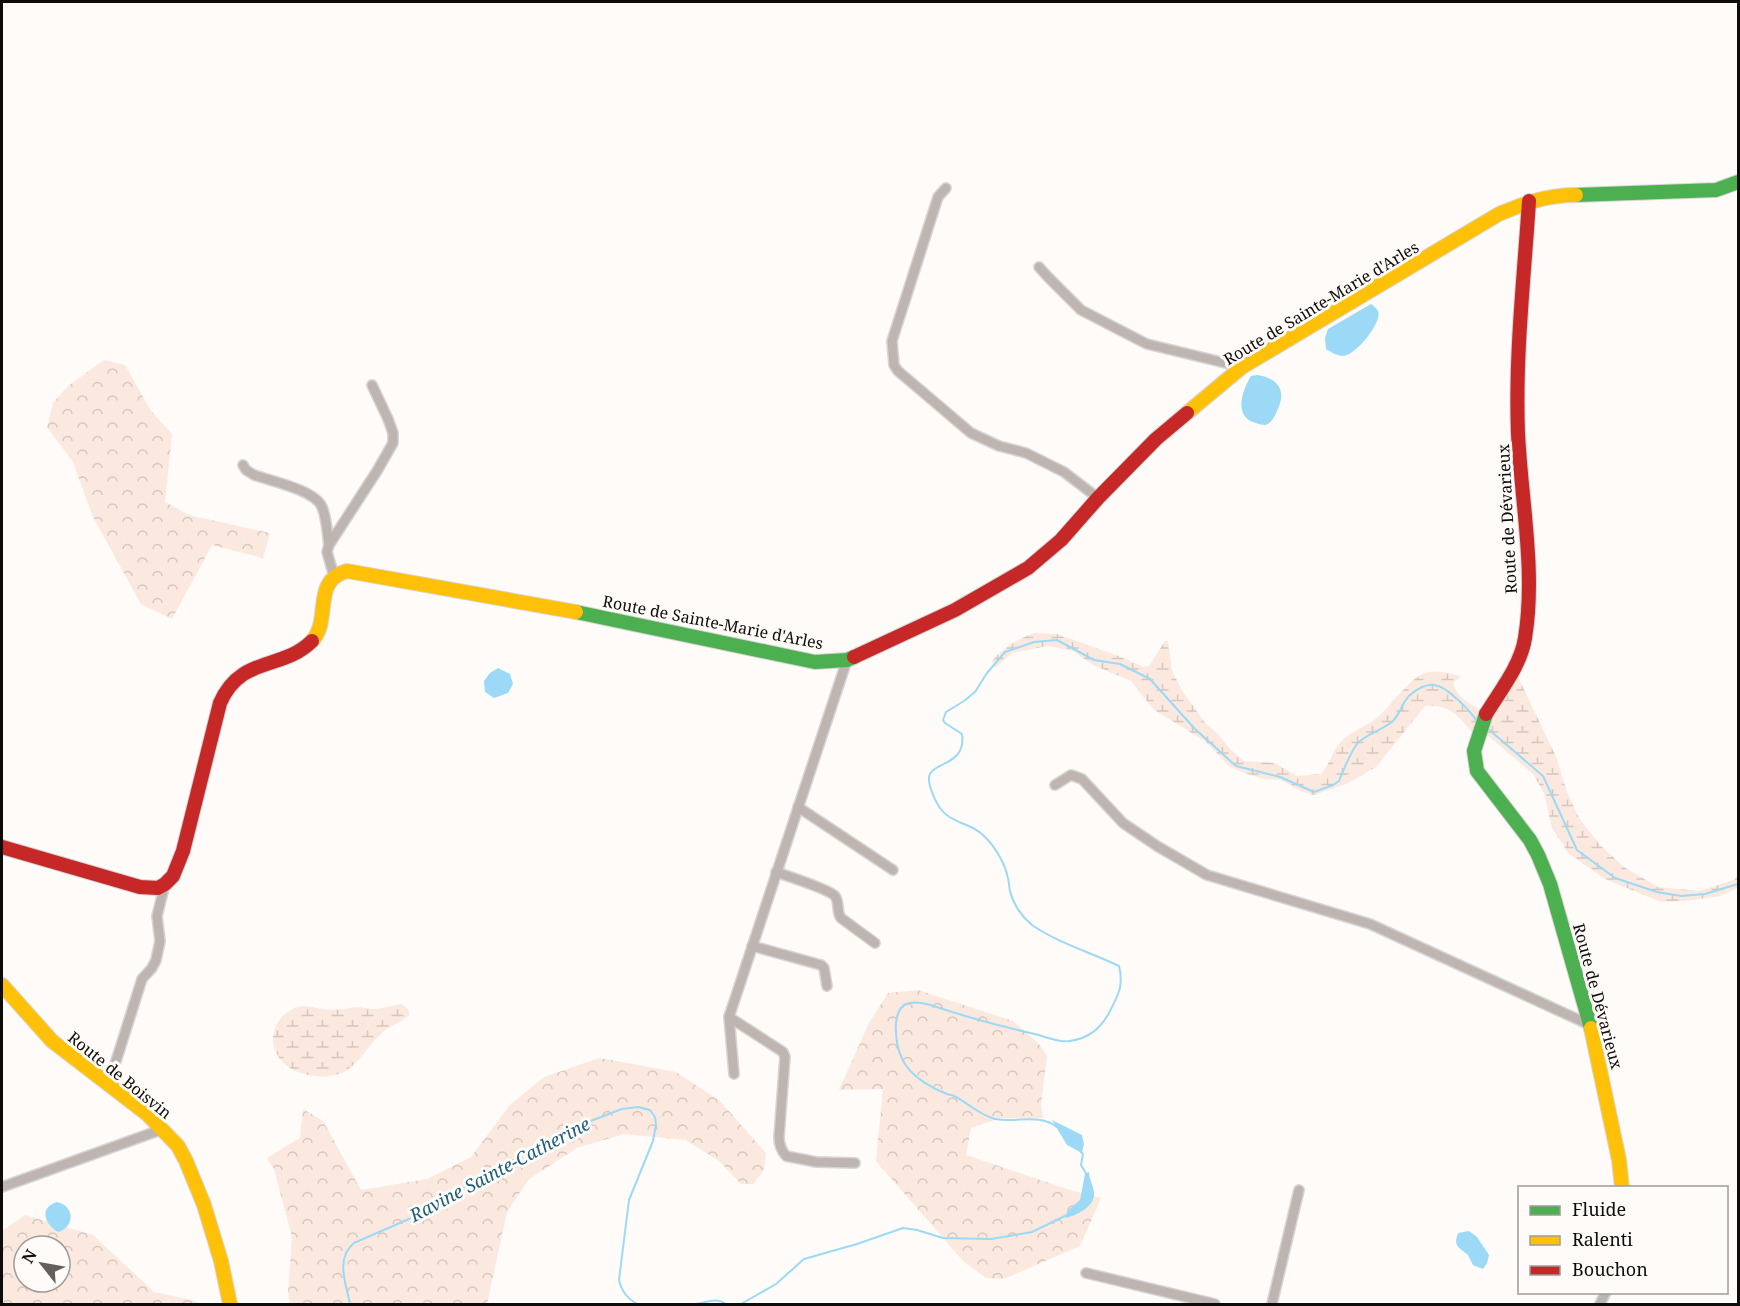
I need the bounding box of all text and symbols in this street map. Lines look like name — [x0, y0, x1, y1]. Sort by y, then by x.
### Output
street label: Route de Sainte-Marie d'Arles — [1219, 236, 1423, 370]
street label: Route de Dévarieux — [1492, 443, 1522, 594]
street label: Route de Sainte-Marie d'Arles — [601, 590, 825, 654]
street label: Route de Dévarieux — [1568, 921, 1628, 1072]
street label: Route de Boisvin — [64, 1026, 176, 1124]
water label: Ravine Sainte-Catherine — [404, 1111, 594, 1227]
legend — [1518, 1186, 1728, 1294]
text: Fluide — [1572, 1197, 1626, 1221]
text: Ralenti — [1572, 1227, 1633, 1251]
north arrow — [12, 1234, 72, 1294]
text: N — [16, 1245, 42, 1267]
text: Bouchon — [1572, 1257, 1648, 1281]

